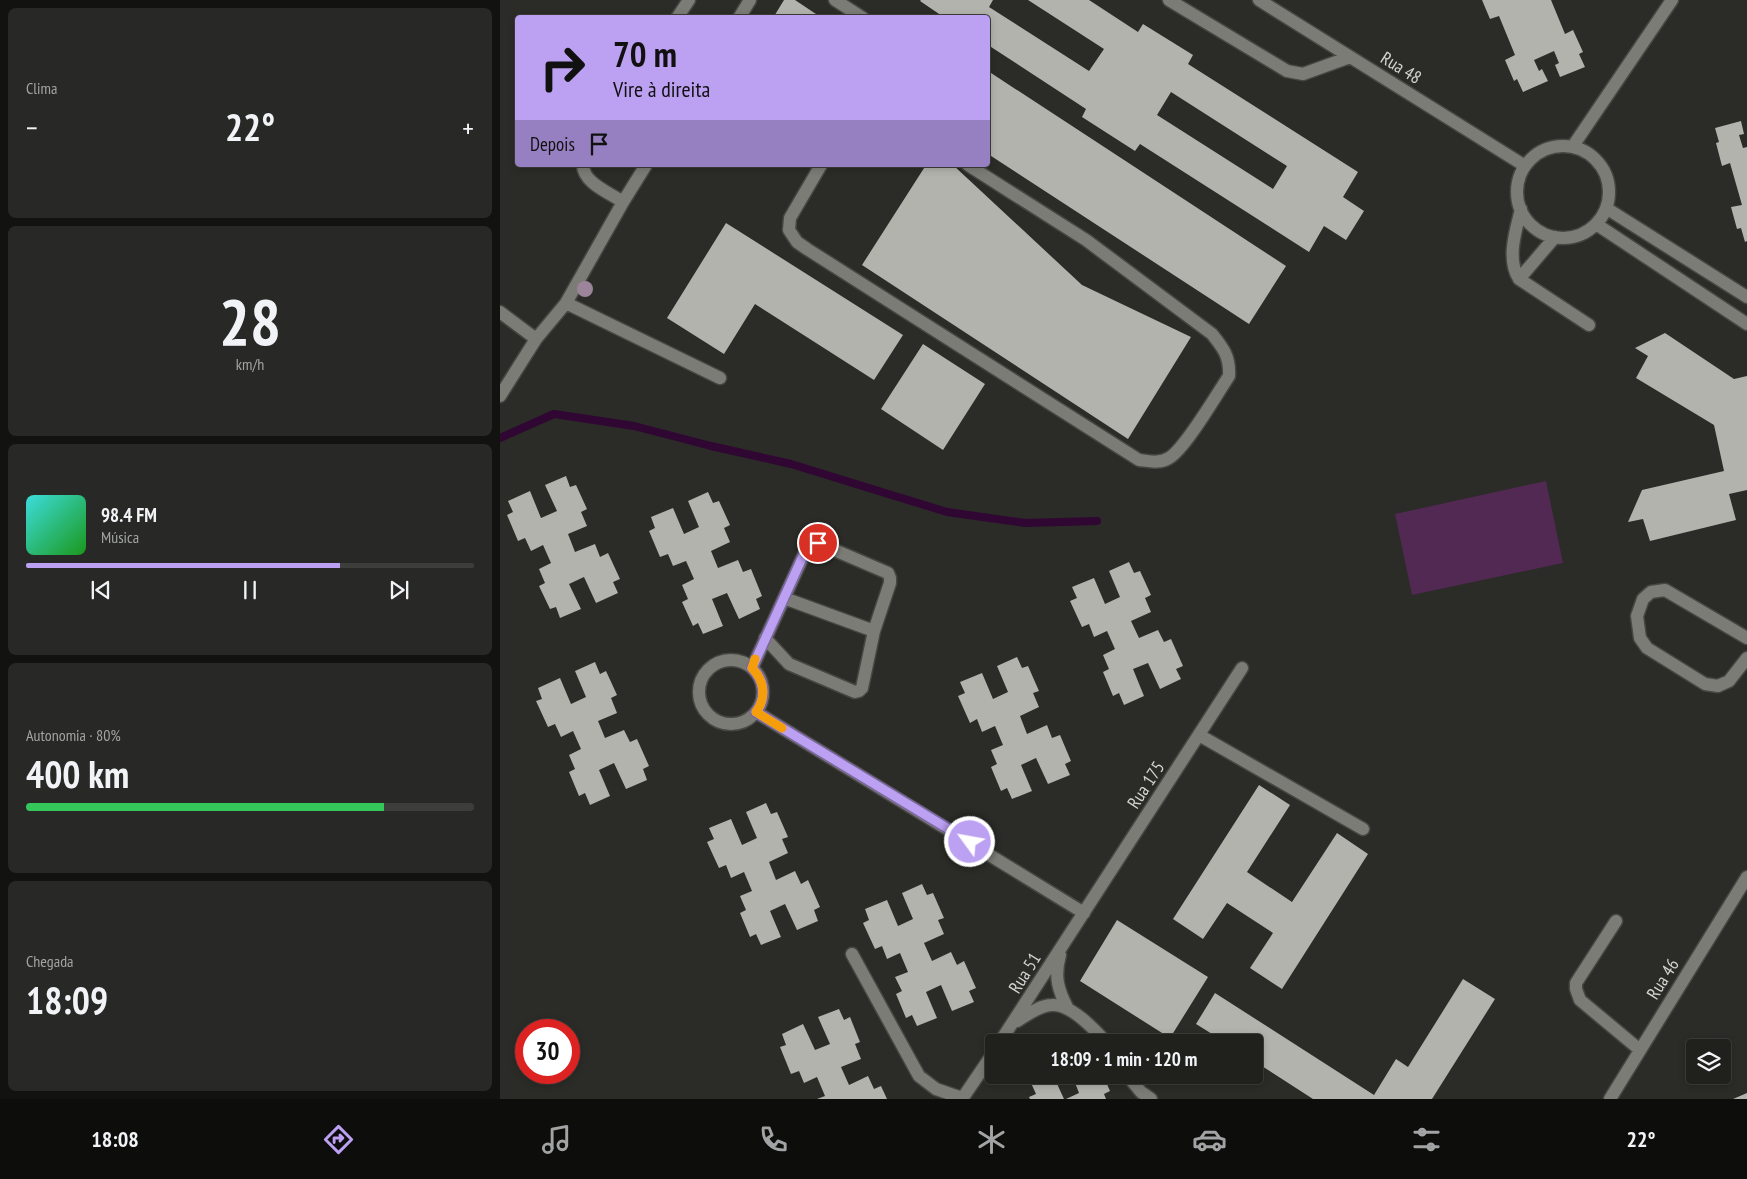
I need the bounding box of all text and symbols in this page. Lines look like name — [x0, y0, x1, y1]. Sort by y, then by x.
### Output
text: 70 m — [613, 31, 677, 77]
icon: right — [530, 35, 595, 100]
street label: Rua 48 — [1377, 46, 1426, 89]
text: Vire à direita — [613, 75, 710, 103]
text: Clima — [26, 78, 57, 98]
text: 22° — [225, 102, 275, 151]
text: − — [26, 109, 38, 146]
text: + — [462, 109, 474, 146]
icon: arrive — [585, 130, 613, 158]
text: Depois — [530, 132, 575, 156]
text: 28 — [219, 279, 281, 363]
text: km/h — [236, 354, 264, 374]
text: 98.4 FM — [101, 503, 157, 527]
pin — [797, 522, 839, 564]
text: Música — [101, 527, 139, 547]
icon: arrive — [804, 529, 832, 557]
icon: previous — [87, 576, 115, 604]
icon: pause — [236, 576, 264, 604]
icon: next — [385, 576, 413, 604]
text: Autonomia · 80% — [26, 725, 121, 745]
text: 400 km — [26, 749, 129, 798]
street label: Rua 175 — [1122, 757, 1169, 813]
position arrow — [943, 815, 995, 867]
street label: Rua 51 — [1003, 948, 1046, 997]
text: Chegada — [26, 951, 74, 971]
street label: Rua 46 — [1641, 954, 1684, 1003]
text: 18:09 — [26, 975, 108, 1024]
speed limit sign: 30 — [515, 1019, 580, 1084]
map controls — [1686, 1039, 1731, 1084]
button: layers — [1686, 1039, 1731, 1084]
text: 18:09 · 1 min · 120 m — [1051, 1047, 1197, 1071]
icon: directions — [321, 1122, 356, 1157]
icon: music — [539, 1122, 574, 1157]
icon: phone — [756, 1122, 791, 1157]
icon: climate — [974, 1122, 1009, 1157]
icon: car — [1192, 1122, 1227, 1157]
icon: filters — [1409, 1122, 1444, 1157]
text: 18:08 — [91, 1125, 139, 1153]
text: 22° — [1627, 1125, 1656, 1153]

